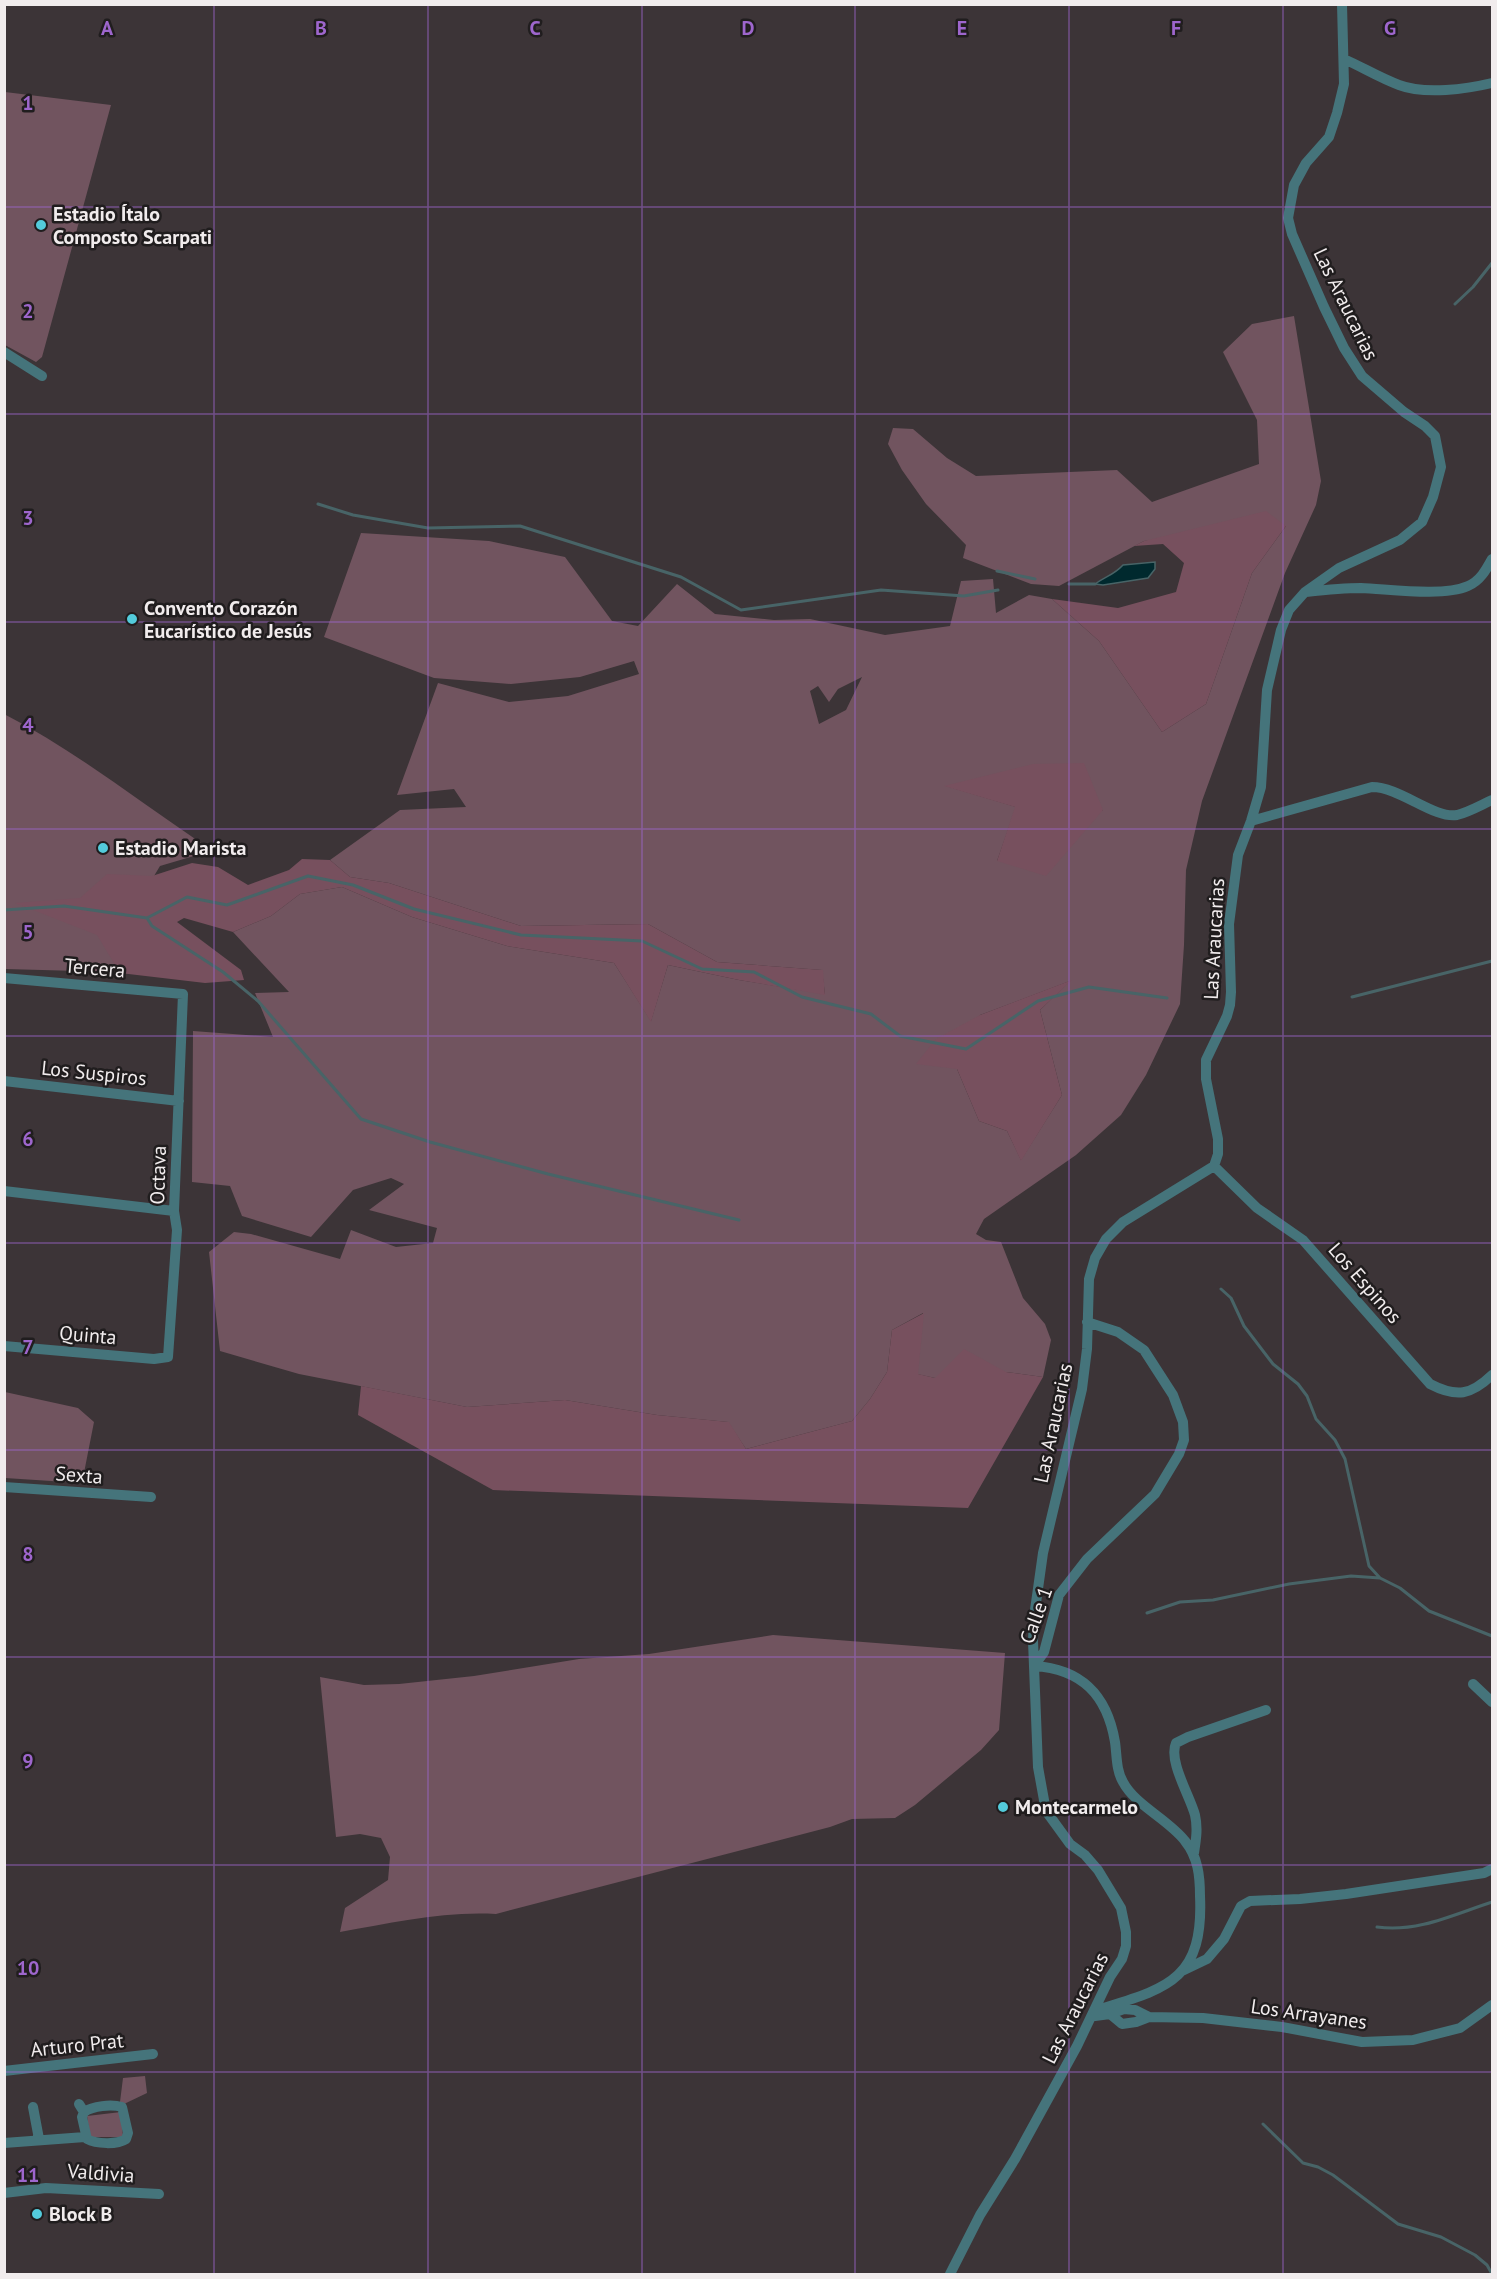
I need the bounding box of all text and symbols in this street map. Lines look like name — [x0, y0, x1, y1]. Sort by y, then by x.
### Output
text: A — [101, 15, 114, 41]
text: B — [315, 15, 327, 41]
text: C — [529, 15, 541, 41]
text: D — [742, 15, 755, 41]
text: E — [957, 15, 967, 41]
text: F — [1171, 15, 1181, 41]
text: G — [1384, 15, 1396, 41]
text: 1 — [22, 90, 34, 116]
place label: Estadio Ítalo Composto Scarpati — [53, 201, 212, 250]
marker: Estadio Ítalo Composto Scarpati — [34, 218, 48, 232]
street label: Las Araucarias — [1308, 244, 1384, 364]
text: 2 — [22, 298, 34, 324]
text: 3 — [22, 505, 34, 531]
place label: Convento Corazón Eucarístico de Jesús — [144, 595, 312, 644]
marker: Convento Corazón Eucarístico de Jesús — [125, 612, 139, 626]
text: 4 — [22, 712, 34, 738]
place label: Estadio Marista — [115, 835, 246, 861]
marker: Estadio Marista — [96, 841, 110, 855]
street label: Las Araucarias — [1198, 878, 1230, 1000]
text: 5 — [22, 919, 34, 945]
street label: Tercera — [64, 952, 126, 984]
street label: Los Suspiros — [40, 1055, 148, 1091]
text: 6 — [22, 1126, 34, 1152]
street label: Octava — [144, 1145, 172, 1205]
street label: Los Espinos — [1323, 1237, 1407, 1329]
street label: Quinta — [58, 1320, 118, 1350]
text: 7 — [22, 1334, 34, 1360]
street label: Las Araucarias — [1028, 1361, 1078, 1485]
street label: Sexta — [54, 1460, 104, 1490]
text: 8 — [22, 1541, 34, 1567]
street label: Calle 1 — [1014, 1583, 1058, 1647]
text: 9 — [22, 1748, 34, 1774]
place label: Montecarmelo — [1015, 1794, 1138, 1820]
marker: Montecarmelo — [996, 1800, 1010, 1814]
street label: Las Araucarias — [1036, 1948, 1114, 2068]
text: 10 — [17, 1955, 39, 1981]
street label: Los Arrayanes — [1249, 1993, 1369, 2035]
street label: Arturo Prat — [29, 2027, 125, 2063]
street label: Valdivia — [66, 2158, 135, 2188]
text: 11 — [17, 2162, 39, 2188]
place label: Block B — [49, 2201, 112, 2227]
marker: Block B — [30, 2207, 44, 2221]

